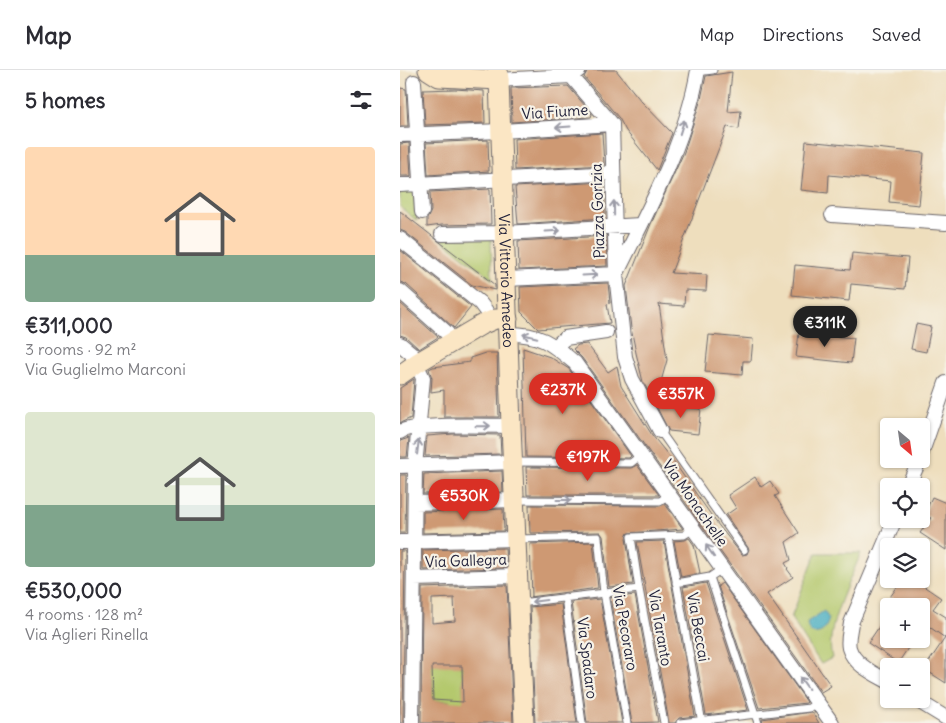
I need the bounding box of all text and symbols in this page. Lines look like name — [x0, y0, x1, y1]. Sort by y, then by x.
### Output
text: Map — [25, 20, 72, 50]
text: Map — [699, 23, 734, 46]
text: Directions — [762, 23, 844, 46]
text: Saved — [872, 23, 921, 46]
icon: filters — [347, 86, 375, 114]
text: 5 homes — [25, 87, 105, 114]
street label: Via Fiume — [521, 100, 589, 123]
one-way arrow — [678, 120, 688, 136]
one-way arrow — [556, 123, 572, 132]
street label: Piazza Gorizia — [586, 163, 609, 259]
icon: home — [155, 179, 245, 269]
one-way arrow — [609, 200, 619, 216]
street label: Via Vittorio Amedeo — [495, 214, 518, 348]
one-way arrow — [545, 226, 561, 235]
one-way arrow — [581, 271, 597, 280]
pin: €311K — [790, 306, 860, 348]
text: €311,000 — [25, 312, 113, 339]
text: €311K — [804, 312, 846, 332]
one-way arrow — [522, 331, 538, 340]
text: 3 rooms · 92 m² — [25, 339, 137, 359]
text: Via Guglielmo Marconi — [25, 359, 186, 379]
pin: €237K — [528, 372, 598, 415]
pin: €357K — [646, 376, 716, 419]
text: €237K — [540, 379, 586, 399]
text: €357K — [658, 383, 704, 403]
north arrow — [880, 418, 930, 468]
map controls — [880, 418, 930, 708]
one-way arrow — [474, 421, 491, 431]
one-way arrow — [413, 439, 423, 455]
pin: €197K — [553, 440, 623, 482]
icon: home — [155, 444, 245, 534]
text: €197K — [566, 446, 610, 466]
street label: Via Monachelle — [658, 456, 732, 550]
pin: €530K — [429, 478, 499, 521]
button: locate — [880, 478, 930, 528]
text: €530K — [440, 485, 489, 505]
one-way arrow — [556, 495, 572, 505]
button: layers — [880, 538, 930, 588]
one-way arrow — [705, 544, 715, 558]
street label: Via Gallegra — [425, 550, 508, 571]
text: €530,000 — [25, 577, 122, 604]
street label: Via Pecoraro — [609, 584, 642, 672]
street label: Via Taranto — [644, 588, 677, 667]
street label: Via Beccai — [683, 591, 714, 663]
one-way arrow — [531, 596, 547, 606]
button: + — [880, 598, 930, 648]
text: 4 rooms · 128 m² — [25, 604, 143, 624]
street label: Via Spadaro — [573, 616, 602, 700]
text: Via Aglieri Rinella — [25, 624, 148, 644]
button: − — [880, 658, 930, 708]
one-way arrow — [799, 676, 809, 690]

